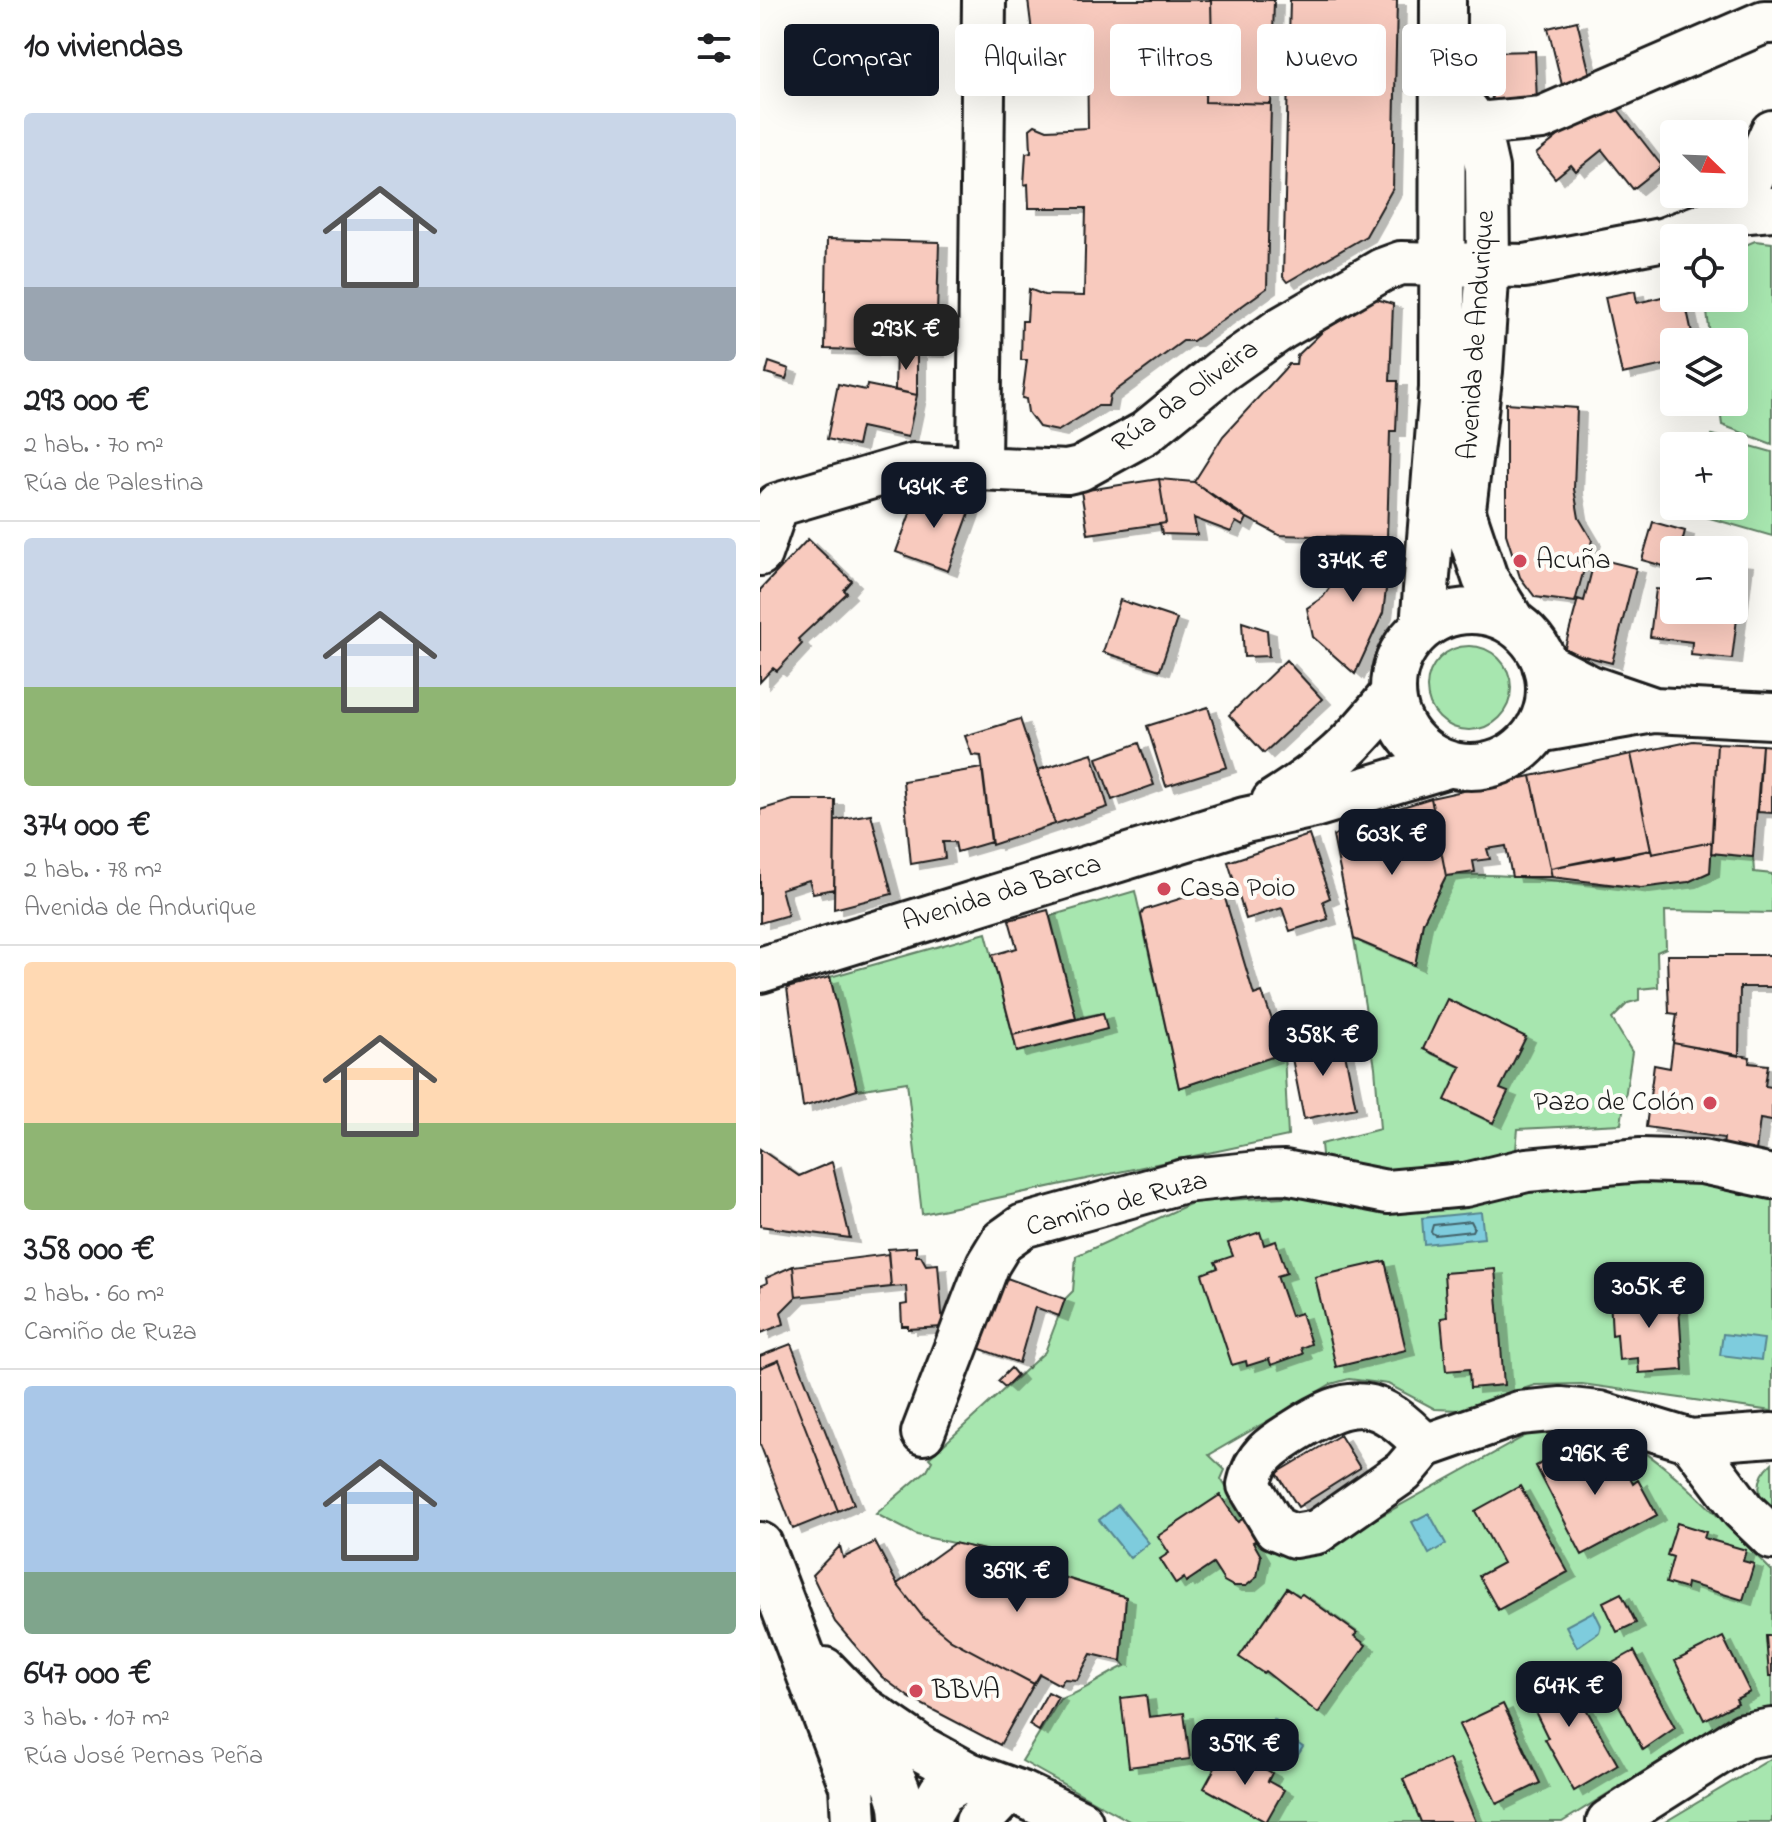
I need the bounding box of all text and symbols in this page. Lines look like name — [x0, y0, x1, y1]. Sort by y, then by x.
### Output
text: 10 viviendas — [24, 23, 183, 73]
chip: Comprar — [784, 24, 939, 96]
chip: Alquilar — [955, 24, 1094, 96]
chip: Filtros — [1110, 24, 1241, 96]
chip: Nuevo — [1257, 24, 1386, 96]
chip: Piso — [1402, 24, 1506, 96]
icon: filters — [692, 26, 736, 70]
north arrow — [1660, 120, 1748, 208]
map controls — [1660, 120, 1748, 624]
icon: home — [308, 165, 452, 309]
street label: Avenida de Andurique — [1449, 208, 1507, 461]
button: locate — [1660, 224, 1748, 312]
pin: 293K € — [841, 304, 971, 372]
text: 293K € — [872, 311, 940, 349]
button: layers — [1660, 328, 1748, 416]
street label: Rúa da Oliveira — [1104, 330, 1268, 464]
text: 293 000 € — [24, 377, 150, 427]
text: 2 hab. · 70 m² — [24, 427, 164, 465]
button: + — [1660, 432, 1748, 520]
pin: 434K € — [869, 462, 999, 530]
text: Rúa de Palestina — [24, 465, 204, 503]
text: 434K € — [899, 469, 969, 507]
pin: 374K € — [1288, 536, 1418, 604]
button: − — [1660, 536, 1748, 624]
place label: Acuña — [1536, 541, 1611, 582]
text: 374K € — [1318, 543, 1388, 581]
marker: Acuña — [1511, 552, 1529, 570]
icon: home — [308, 590, 452, 734]
text: 374 000 € — [24, 802, 151, 852]
pin: 603K € — [1327, 809, 1457, 877]
text: 603K € — [1357, 816, 1427, 854]
street label: Avenida da Barca — [897, 844, 1107, 944]
text: 2 hab. · 78 m² — [24, 852, 162, 890]
place label: Casa Poio — [1180, 869, 1296, 910]
marker: Casa Poio — [1155, 880, 1173, 898]
text: Avenida de Andurique — [24, 890, 256, 928]
pin: 358K € — [1258, 1010, 1388, 1078]
icon: home — [308, 1014, 452, 1158]
text: 358K € — [1287, 1017, 1359, 1055]
place label: Pazo de Colón — [1534, 1083, 1694, 1124]
marker: Pazo de Colón — [1701, 1094, 1719, 1112]
street label: Camiño de Ruza — [1022, 1161, 1212, 1249]
text: 358 000 € — [24, 1226, 155, 1276]
pin: 305K € — [1584, 1262, 1714, 1330]
text: 305K € — [1612, 1269, 1686, 1307]
text: 2 hab. · 60 m² — [24, 1276, 164, 1314]
text: Camiño de Ruza — [24, 1314, 197, 1352]
pin: 296K € — [1530, 1429, 1660, 1497]
text: 296K € — [1560, 1436, 1630, 1474]
icon: home — [308, 1438, 452, 1582]
pin: 369K € — [952, 1546, 1082, 1614]
text: 369K € — [983, 1553, 1051, 1591]
text: 647 000 € — [24, 1650, 152, 1700]
pin: 647K € — [1504, 1661, 1634, 1729]
text: 647K € — [1534, 1668, 1604, 1706]
place label: BBVA — [931, 1671, 1000, 1712]
marker: BBVA — [907, 1682, 925, 1700]
text: 3 hab. · 107 m² — [24, 1700, 170, 1738]
pin: 359K € — [1180, 1719, 1310, 1787]
text: 359K € — [1210, 1726, 1280, 1764]
text: Rúa José Pernas Peña — [24, 1738, 263, 1776]

